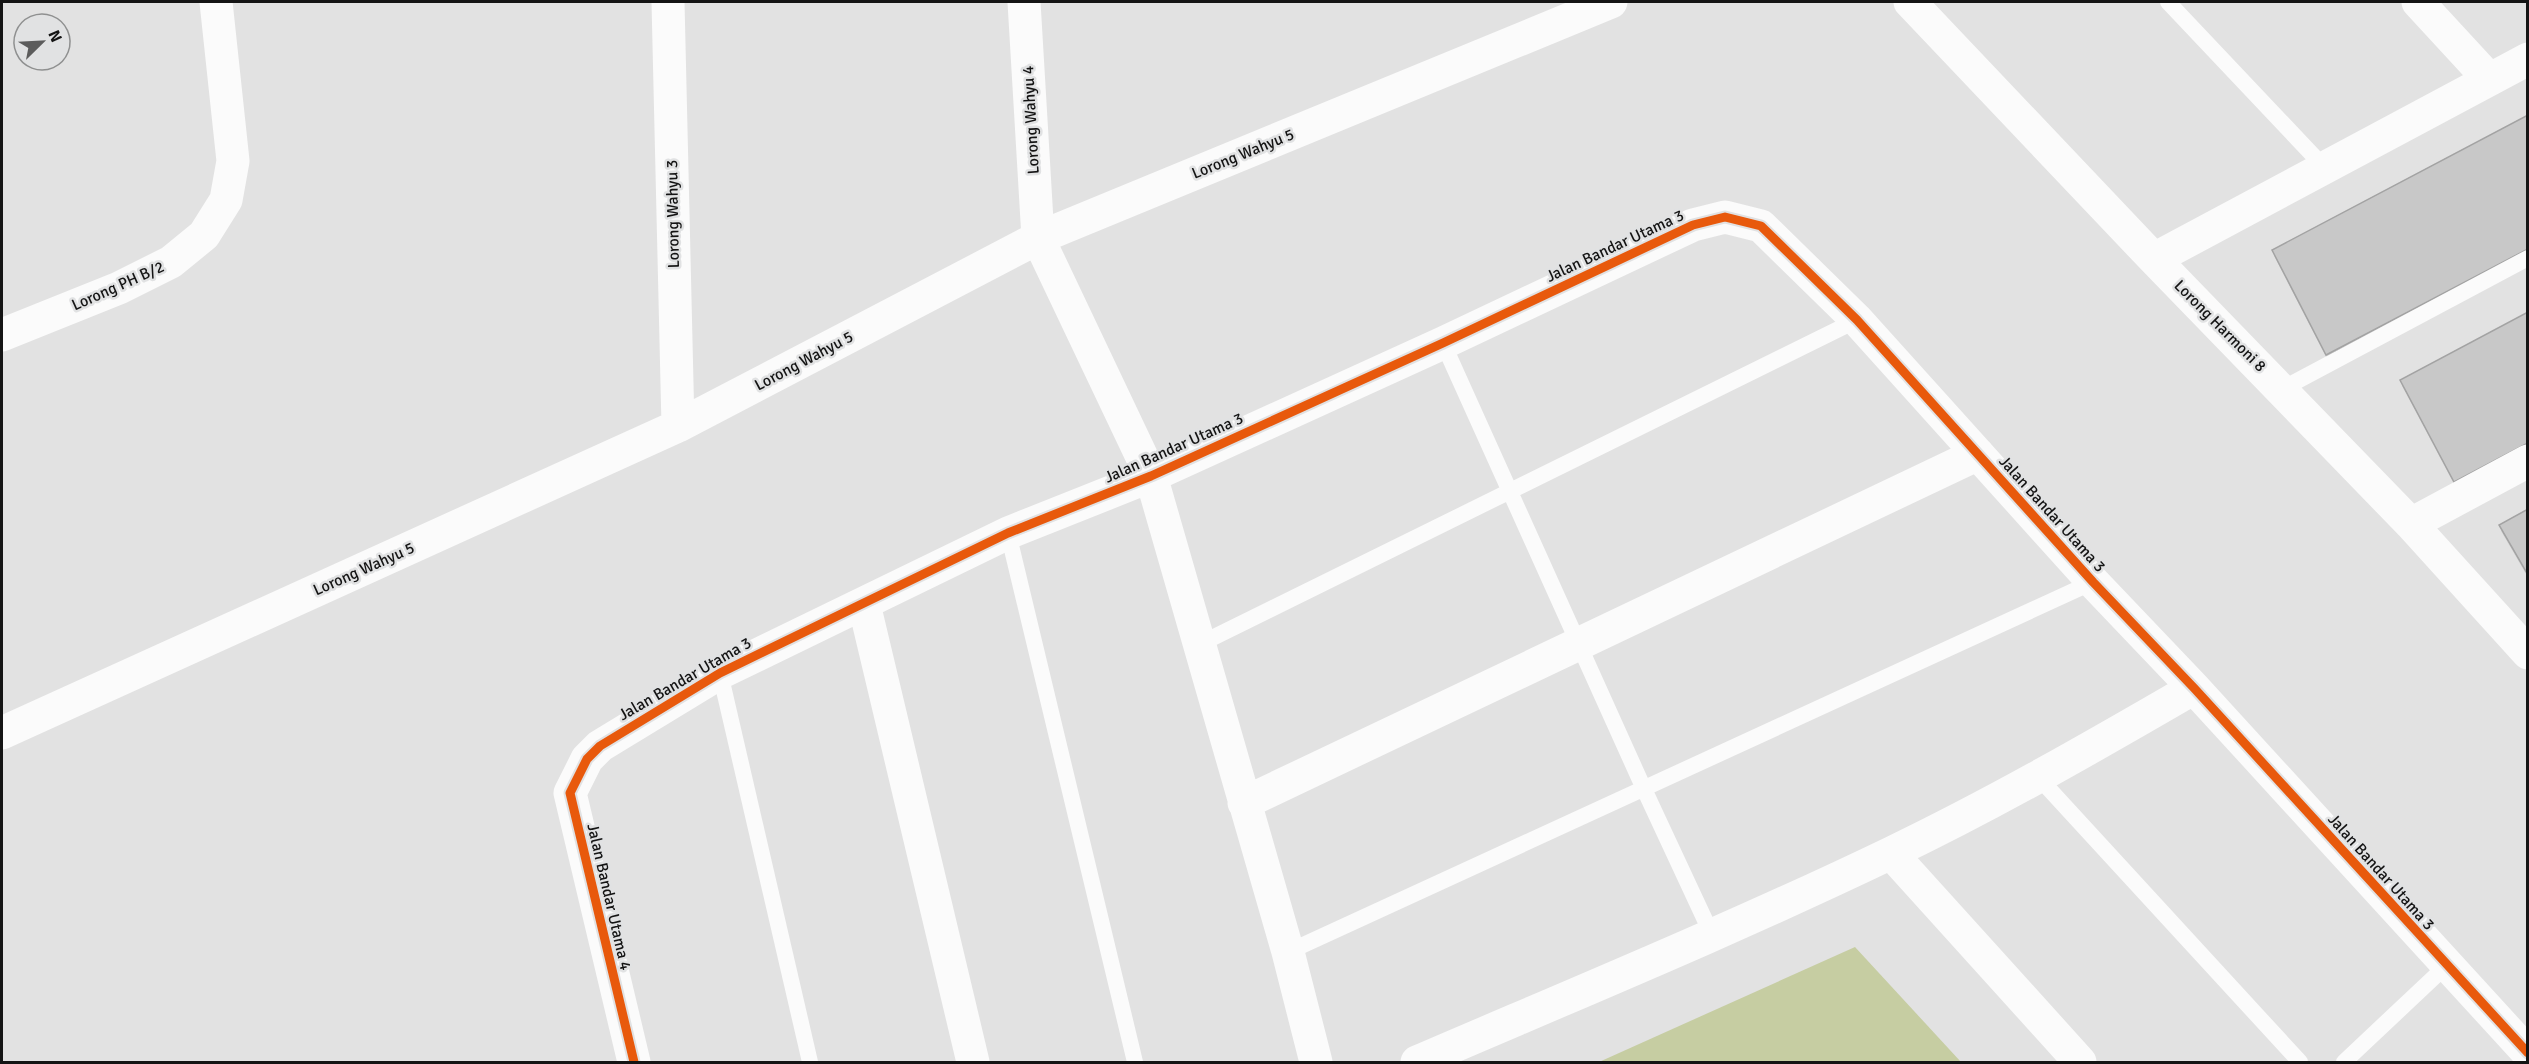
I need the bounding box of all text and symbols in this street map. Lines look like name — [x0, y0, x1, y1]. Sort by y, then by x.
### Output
north arrow — [12, 12, 72, 72]
text: N — [43, 27, 66, 45]
street label: Lorong Wahyu 4 — [1018, 65, 1044, 175]
street label: Lorong Wahyu 5 — [1189, 124, 1297, 184]
street label: Lorong Wahyu 3 — [662, 159, 684, 269]
street label: Jalan Bandar Utama 3 — [1543, 205, 1687, 287]
street label: Lorong PH B/2 — [69, 257, 167, 315]
street label: Lorong Harmoni 8 — [2170, 276, 2270, 376]
street label: Lorong Wahyu 5 — [751, 327, 857, 395]
street label: Jalan Bandar Utama 3 — [1101, 408, 1247, 488]
street label: Jalan Bandar Utama 3 — [1994, 452, 2110, 576]
street label: Lorong Wahyu 5 — [310, 538, 418, 600]
street label: Jalan Bandar Utama 3 — [615, 633, 755, 725]
street label: Jalan Bandar Utama 3 — [2323, 810, 2439, 934]
street label: Jalan Bandar Utama 4 — [582, 822, 636, 973]

